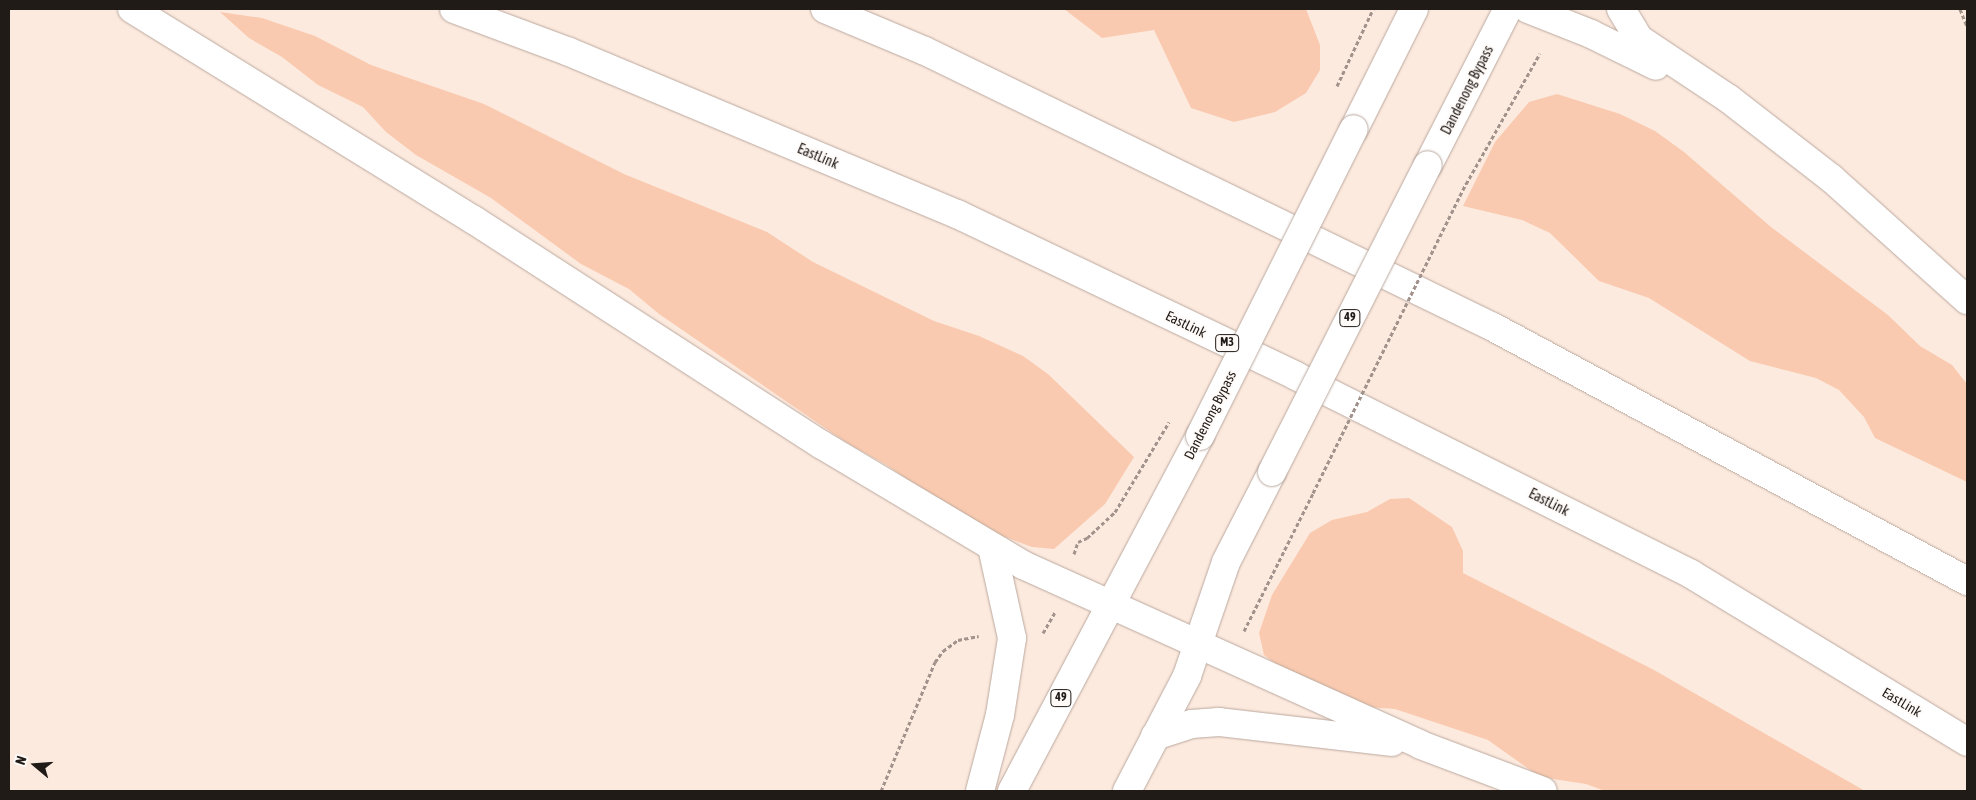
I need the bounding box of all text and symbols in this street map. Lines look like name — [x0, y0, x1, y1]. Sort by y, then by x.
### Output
street label: Dandenong Bypass — [1437, 43, 1497, 137]
street label: EastLink — [795, 140, 841, 172]
street label: EastLink — [1163, 307, 1209, 341]
road number: 49 — [1339, 308, 1361, 328]
road number: M3 — [1214, 333, 1240, 352]
street label: Dandenong Bypass — [1180, 368, 1240, 462]
street label: EastLink — [1526, 485, 1572, 519]
street label: EastLink — [1879, 684, 1925, 720]
road number: 49 — [1050, 688, 1072, 708]
north arrow — [10, 740, 60, 790]
text: N — [12, 754, 30, 767]

